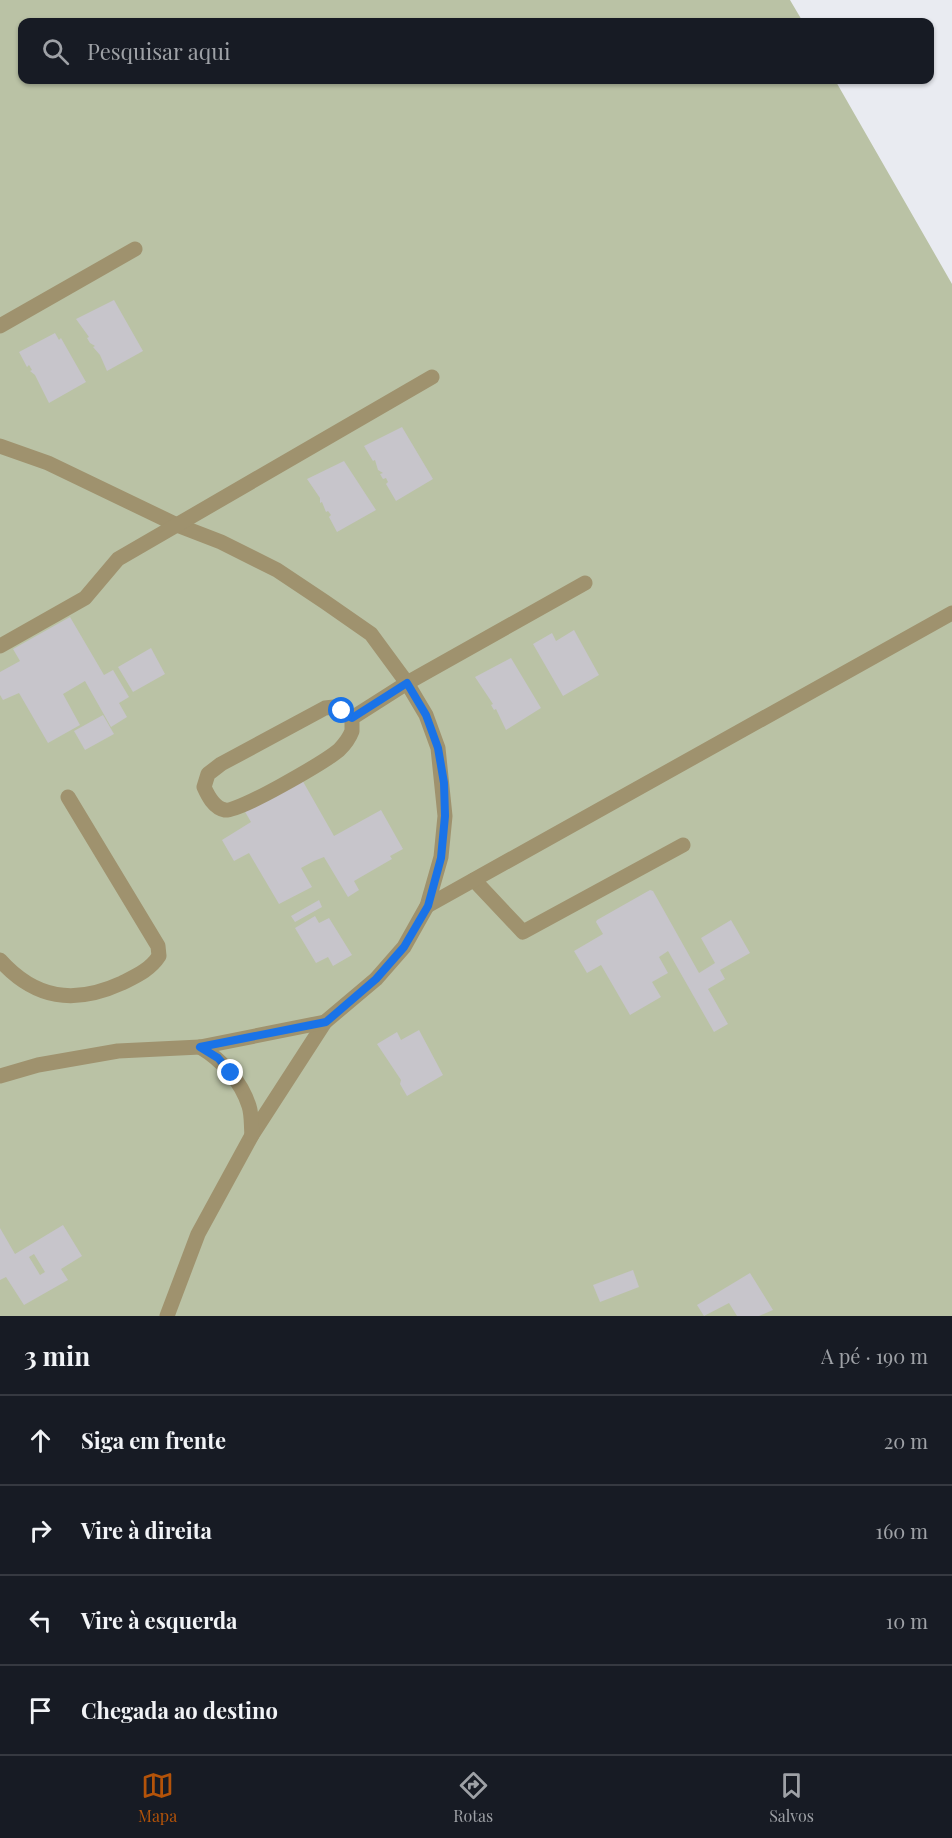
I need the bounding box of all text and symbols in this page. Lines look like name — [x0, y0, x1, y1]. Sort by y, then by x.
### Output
search box — [18, 18, 934, 84]
icon: search — [39, 35, 72, 68]
text: Pesquisar aqui — [87, 36, 230, 66]
route start — [328, 697, 354, 723]
route end — [217, 1059, 243, 1085]
text: 3 min — [24, 1338, 90, 1373]
text: A pé · 190 m — [821, 1342, 928, 1369]
icon: ahead — [24, 1424, 57, 1457]
text: Siga em frente — [81, 1425, 226, 1455]
text: 20 m — [884, 1427, 928, 1454]
icon: right — [24, 1514, 57, 1547]
text: Vire à direita — [81, 1515, 212, 1545]
text: 160 m — [876, 1517, 928, 1544]
icon: left — [24, 1604, 57, 1637]
text: Vire à esquerda — [81, 1605, 238, 1635]
text: 10 m — [886, 1607, 928, 1634]
icon: arrive — [24, 1694, 57, 1727]
text: Chegada ao destino — [81, 1695, 278, 1725]
tab: Mapa — [138, 1769, 177, 1826]
tab: Rotas — [453, 1769, 493, 1826]
tab: Salvos — [769, 1769, 814, 1826]

